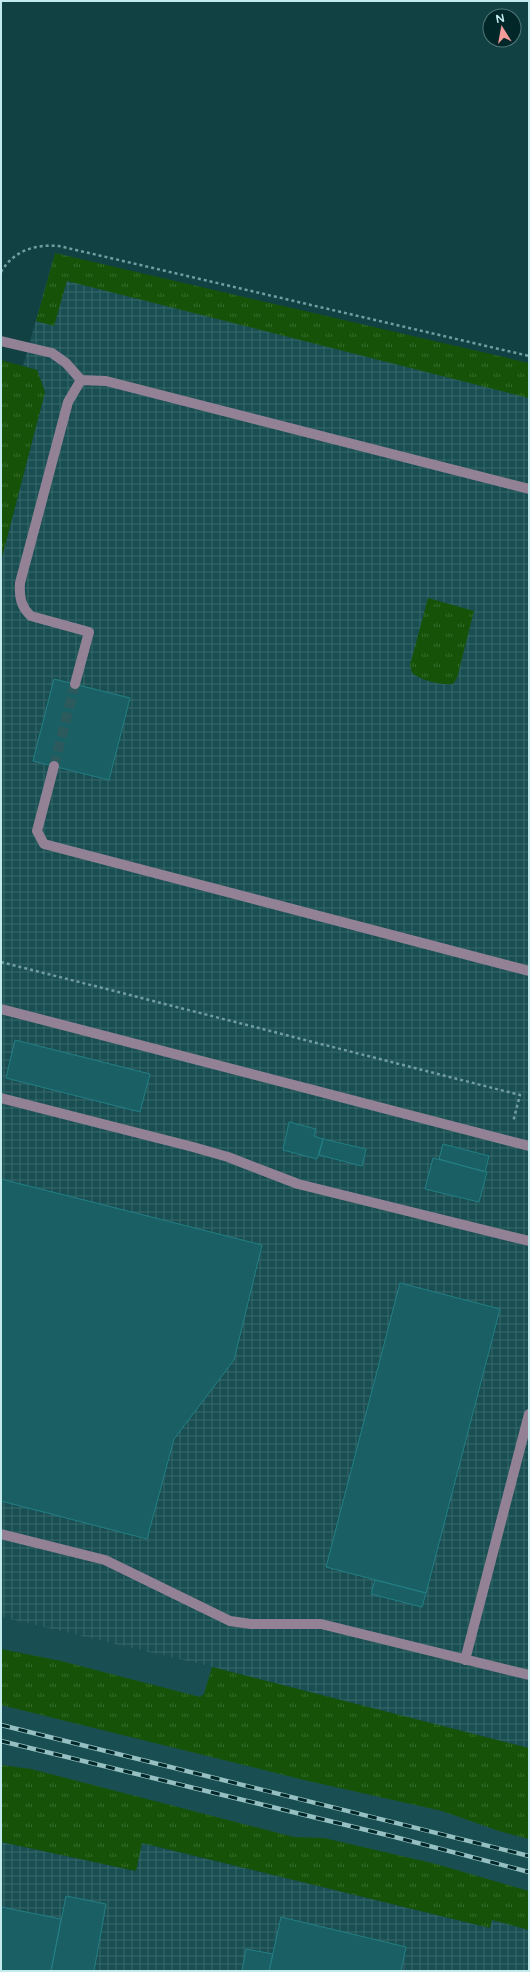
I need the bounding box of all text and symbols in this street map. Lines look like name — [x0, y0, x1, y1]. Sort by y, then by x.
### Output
north arrow — [482, 8, 522, 48]
text: N — [495, 11, 506, 26]

